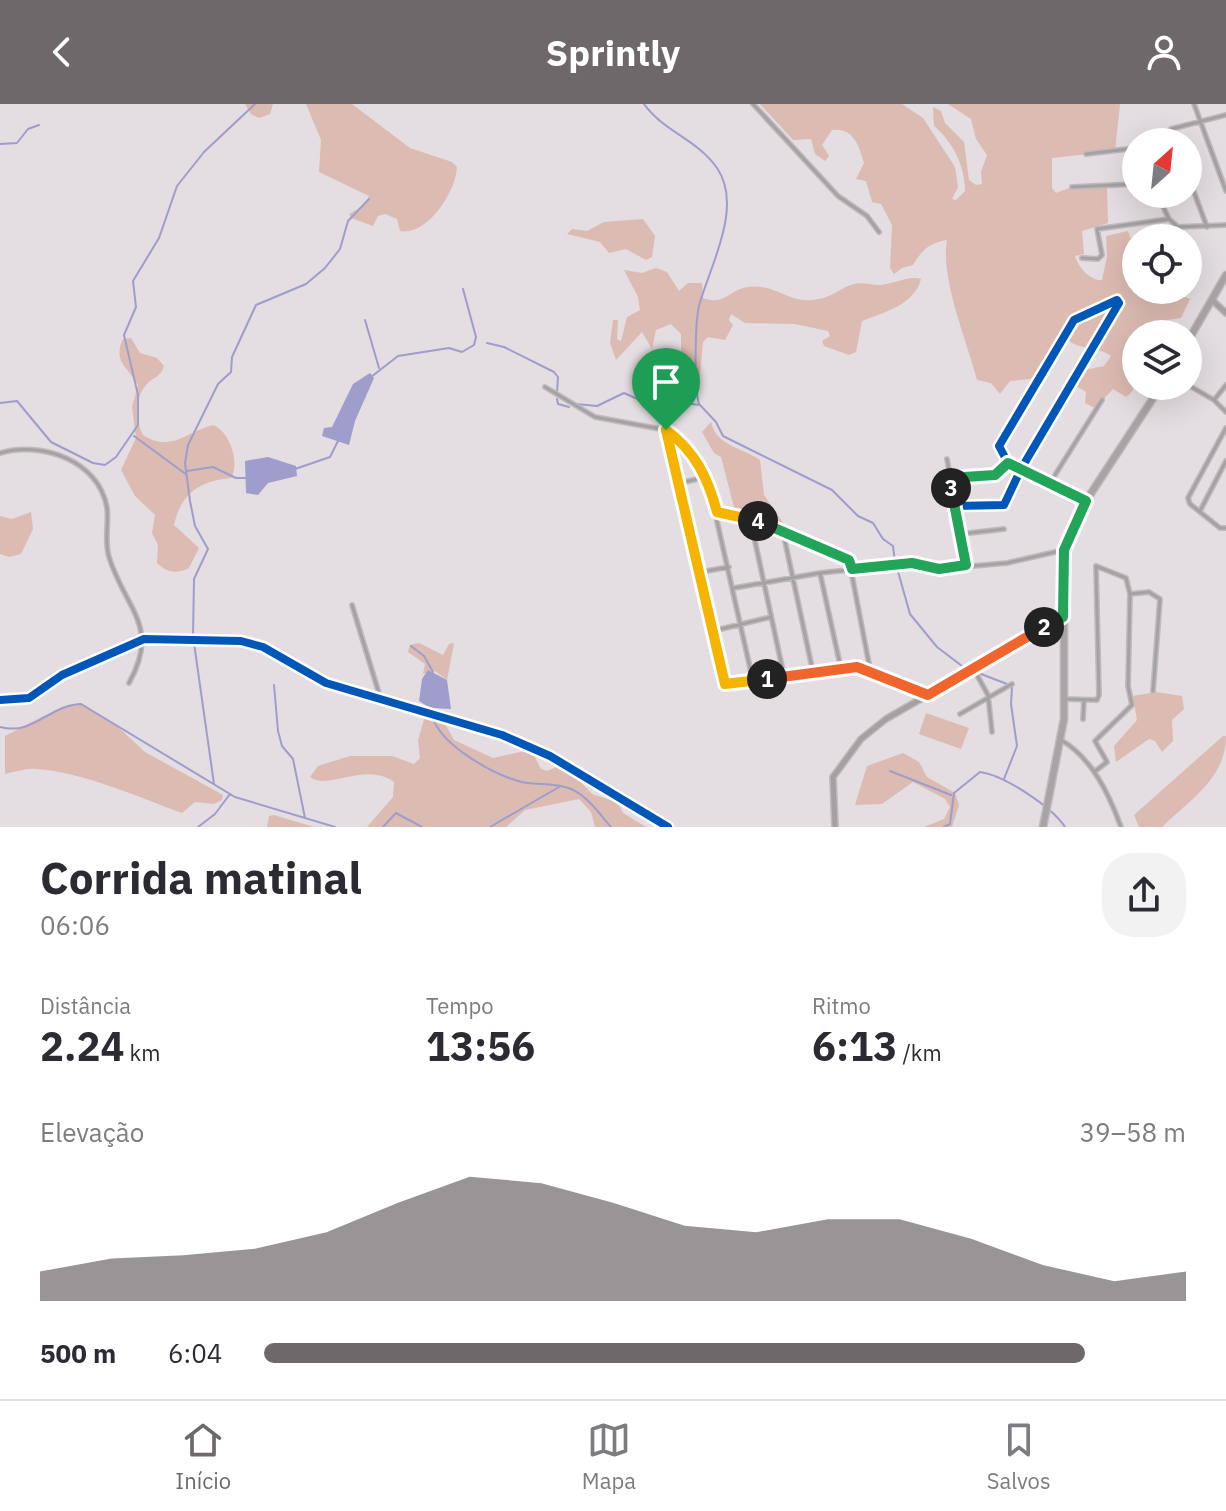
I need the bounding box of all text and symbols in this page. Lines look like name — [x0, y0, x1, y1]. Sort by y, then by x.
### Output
text: Sprintly — [546, 29, 680, 76]
icon: back — [40, 30, 84, 74]
icon: person — [1142, 30, 1186, 74]
north arrow — [1122, 128, 1202, 208]
map controls — [1122, 128, 1202, 400]
button: locate — [1122, 224, 1202, 304]
button: layers — [1122, 320, 1202, 400]
pin — [632, 348, 700, 430]
icon: arrive — [644, 360, 688, 404]
pin: 3 — [931, 468, 971, 508]
text: 3 — [944, 473, 958, 502]
pin: 4 — [738, 501, 778, 541]
text: 4 — [751, 506, 765, 535]
pin: 2 — [1024, 607, 1064, 647]
text: 2 — [1037, 612, 1051, 641]
pin: 1 — [747, 659, 787, 699]
text: 1 — [760, 664, 774, 693]
text: Corrida matinal — [40, 849, 362, 906]
button: share — [1102, 853, 1186, 937]
text: 06:06 — [40, 908, 110, 942]
text: Distância — [40, 991, 131, 1020]
text: Tempo — [426, 991, 494, 1020]
text: Ritmo — [812, 991, 871, 1020]
text: 2.24 — [40, 1020, 124, 1072]
text: 13:56 — [426, 1020, 535, 1072]
text: 6:13 — [812, 1020, 897, 1072]
text: km — [124, 1038, 160, 1067]
text: /km — [897, 1038, 942, 1067]
text: Elevação — [40, 1115, 144, 1149]
text: 39–58 m — [1079, 1115, 1186, 1149]
text: 500 m — [40, 1336, 116, 1370]
text: 6:04 — [168, 1336, 222, 1370]
tab: Início — [175, 1418, 231, 1495]
tab: Mapa — [582, 1418, 636, 1495]
tab: Salvos — [987, 1418, 1051, 1495]

